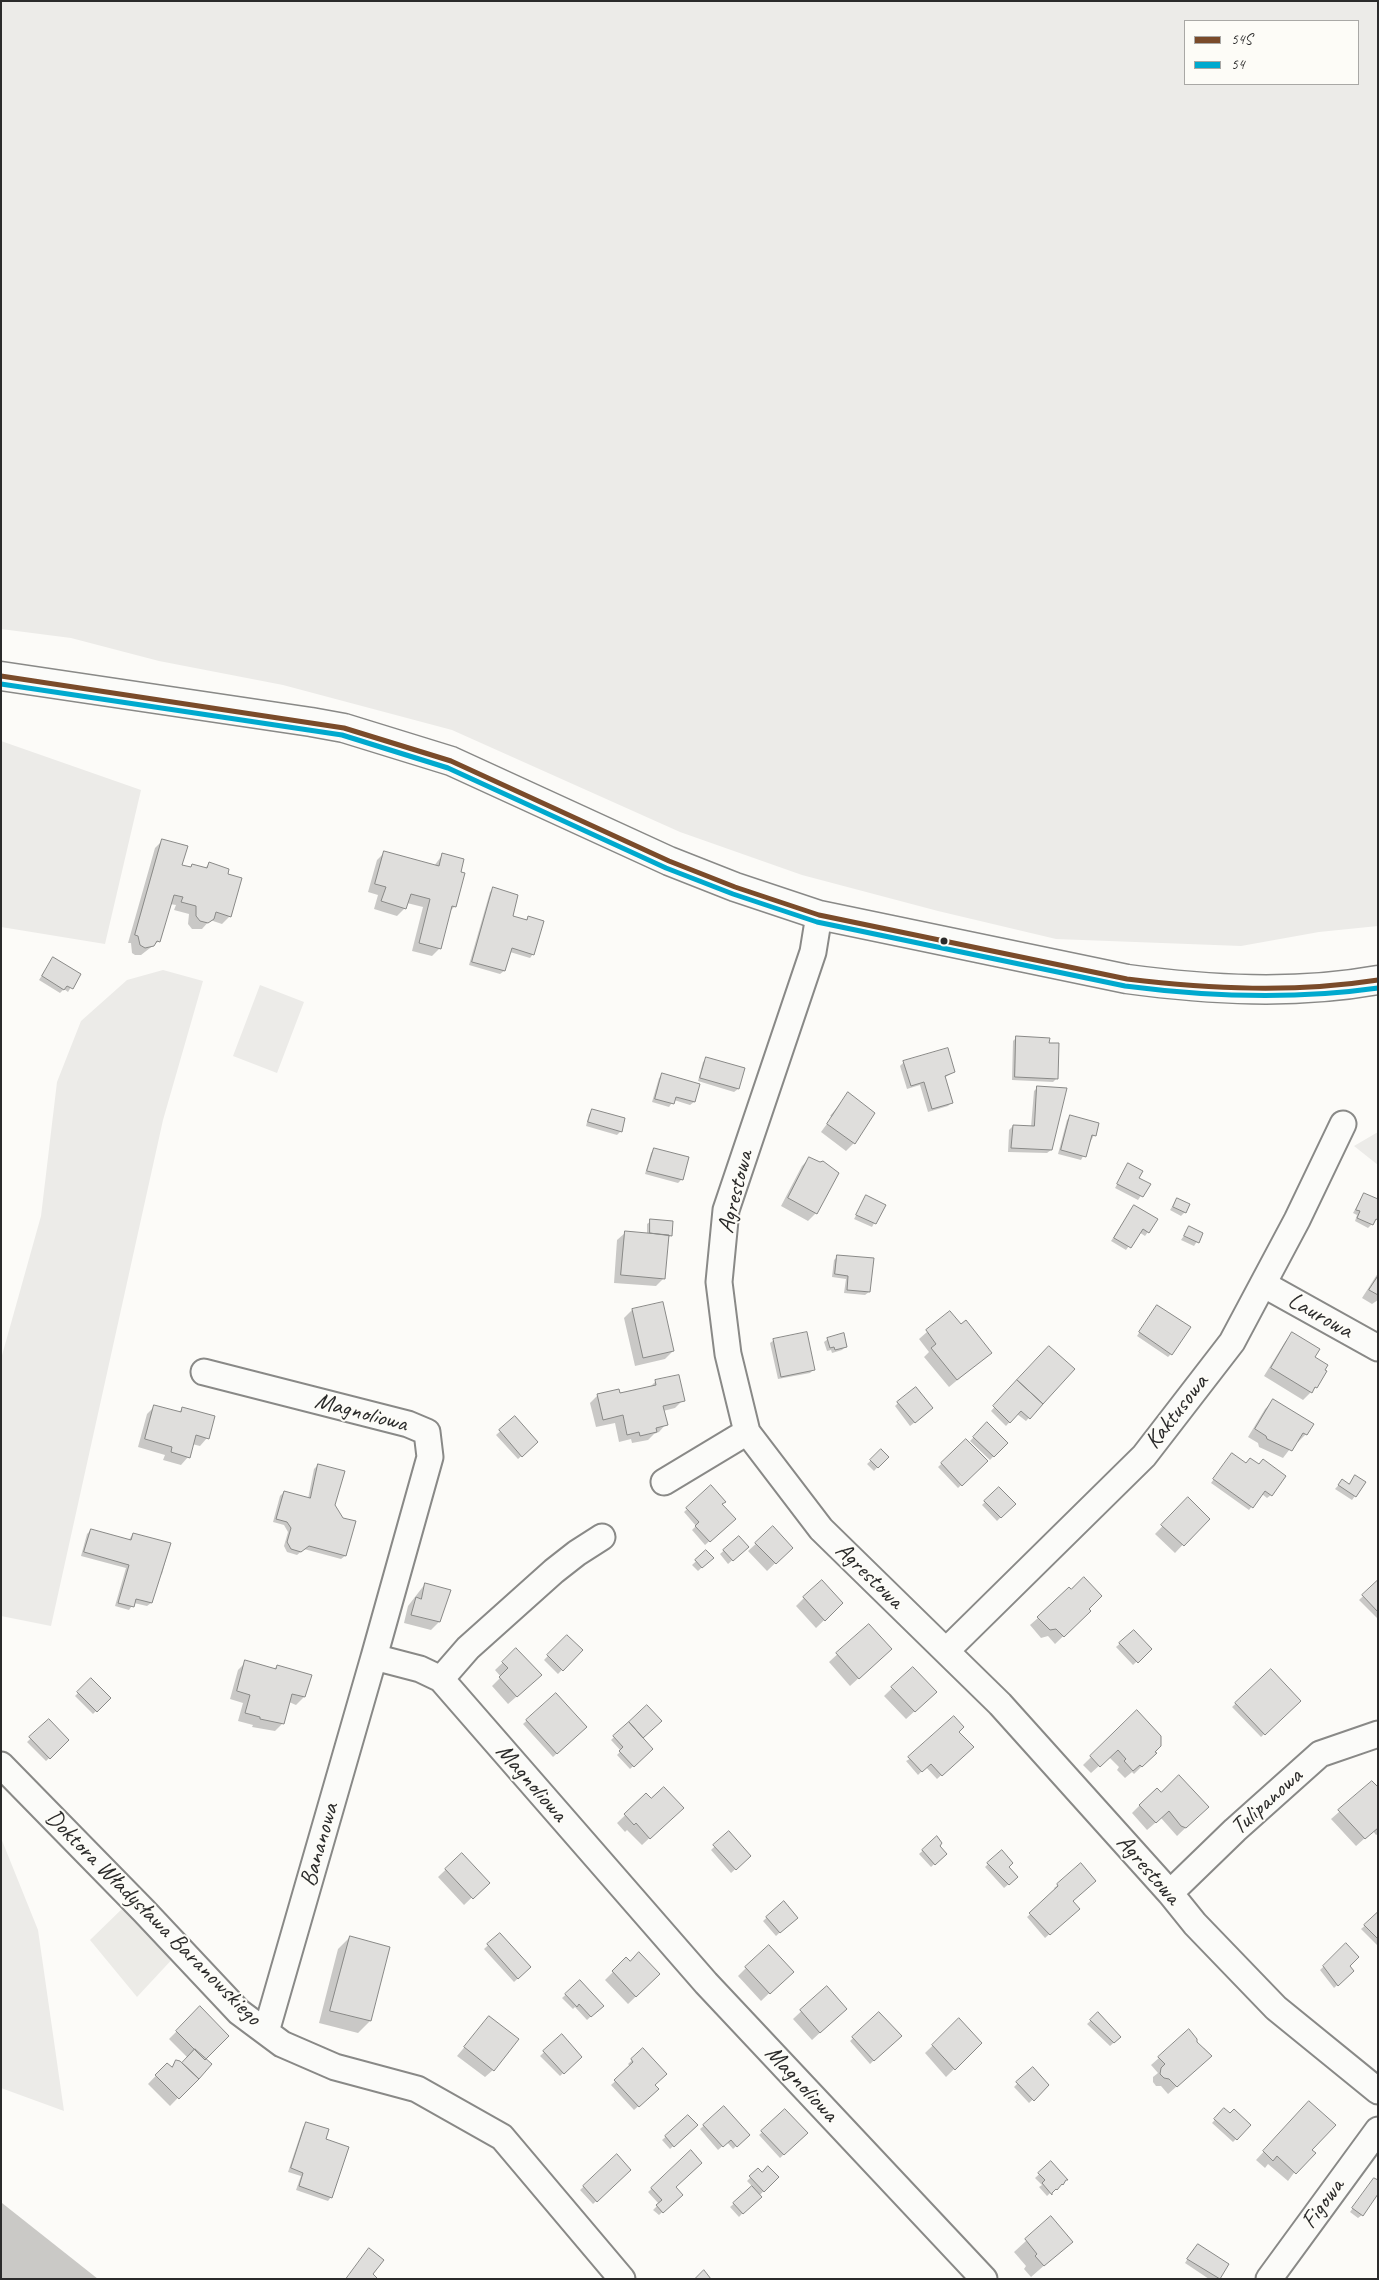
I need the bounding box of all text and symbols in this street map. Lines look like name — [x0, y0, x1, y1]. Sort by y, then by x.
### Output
legend — [1184, 20, 1359, 85]
text: 54S — [1231, 30, 1252, 49]
text: 54 — [1231, 55, 1245, 74]
unlabelled marker — [939, 936, 949, 946]
street label: Agrestowa — [712, 1148, 760, 1236]
street label: Laurowa — [1283, 1287, 1357, 1345]
street label: Kaktusowa — [1139, 1369, 1215, 1455]
street label: Magnoliowa — [312, 1387, 410, 1439]
street label: Agrestowa — [829, 1537, 909, 1615]
street label: Magnoliowa — [489, 1738, 573, 1828]
street label: Tulipanowa — [1225, 1762, 1309, 1842]
street label: Bananowa — [294, 1800, 346, 1890]
street label: Doktora Władysława Baranowskiego — [39, 1804, 267, 2032]
street label: Agrestowa — [1110, 1829, 1186, 1911]
street label: Magnoliowa — [758, 2040, 844, 2128]
street label: Figowa — [1295, 2173, 1351, 2235]

